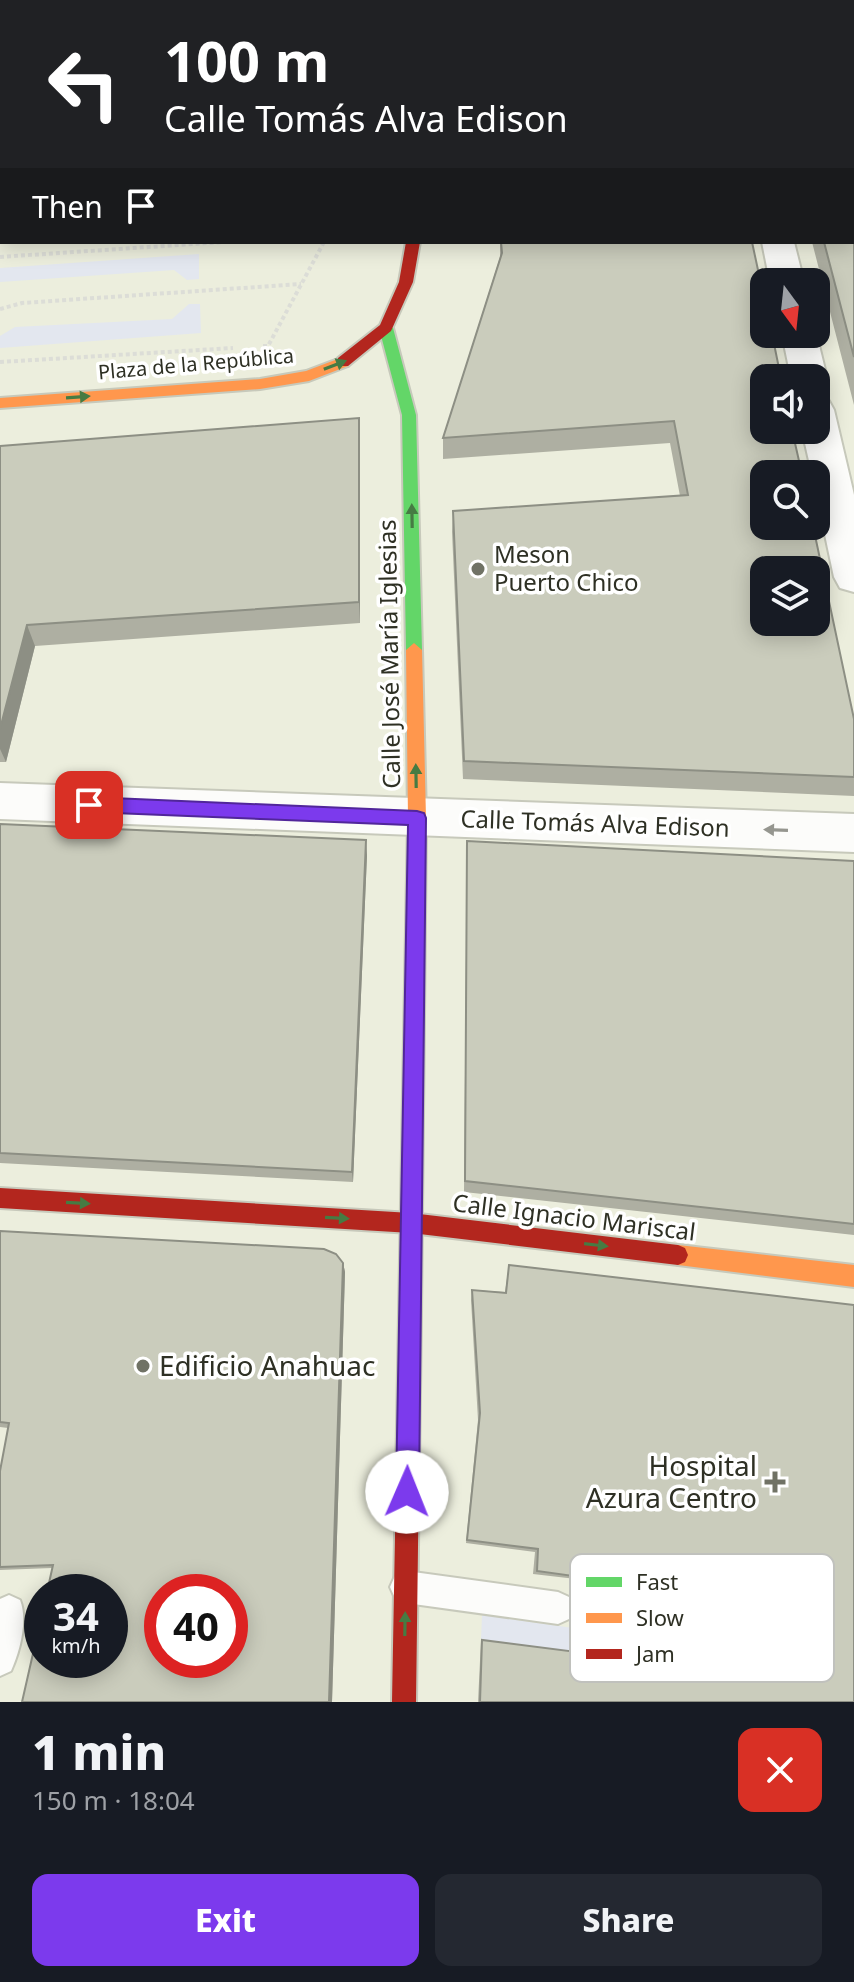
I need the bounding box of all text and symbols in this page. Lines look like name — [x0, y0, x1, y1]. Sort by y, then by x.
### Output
text: 100 m — [164, 22, 329, 98]
icon: left — [32, 32, 136, 136]
text: Calle Tomás Alva Edison — [164, 94, 568, 143]
icon: arrive — [119, 184, 163, 228]
text: Then — [32, 186, 103, 227]
north arrow — [750, 268, 830, 348]
map controls — [750, 268, 830, 636]
street label: Plaza de la República — [97, 341, 295, 386]
one-way arrow — [323, 358, 347, 371]
button: sound — [750, 364, 830, 444]
one-way arrow — [66, 391, 91, 404]
button: search — [750, 460, 830, 540]
one-way arrow — [406, 503, 418, 528]
street label: Calle José María Iglesias — [370, 519, 407, 789]
place label: Meson Puerto Chico — [494, 537, 638, 598]
button: layers — [750, 556, 830, 636]
marker: Meson Puerto Chico — [469, 560, 487, 578]
one-way arrow — [410, 763, 422, 788]
pin — [55, 771, 123, 839]
icon: arrive — [67, 783, 111, 827]
street label: Calle Tomás Alva Edison — [460, 801, 730, 844]
one-way arrow — [763, 824, 788, 837]
street label: Calle Ignacio Mariscal — [451, 1185, 698, 1248]
one-way arrow — [66, 1197, 91, 1210]
one-way arrow — [325, 1212, 350, 1225]
one-way arrow — [584, 1239, 609, 1252]
place label: Edificio Anahuac — [159, 1346, 375, 1384]
marker: Edificio Anahuac — [134, 1357, 152, 1375]
place label: Hospital Azura Centro — [586, 1446, 757, 1516]
position arrow — [365, 1450, 449, 1534]
marker: Hospital Azura Centro — [764, 1471, 786, 1493]
legend — [570, 1554, 834, 1682]
text: Fast — [636, 1566, 678, 1596]
speed limit sign: 40 — [144, 1574, 248, 1678]
text: 34 — [53, 1588, 99, 1643]
text: Slow — [636, 1602, 685, 1632]
one-way arrow — [399, 1611, 412, 1636]
text: km/h — [51, 1632, 101, 1659]
text: Jam — [634, 1638, 675, 1668]
text: 1 min — [32, 1719, 166, 1784]
button: close — [738, 1728, 822, 1812]
text: 150 m · 18:04 — [32, 1782, 195, 1818]
button: Exit — [32, 1874, 419, 1966]
button: Share — [435, 1874, 822, 1966]

